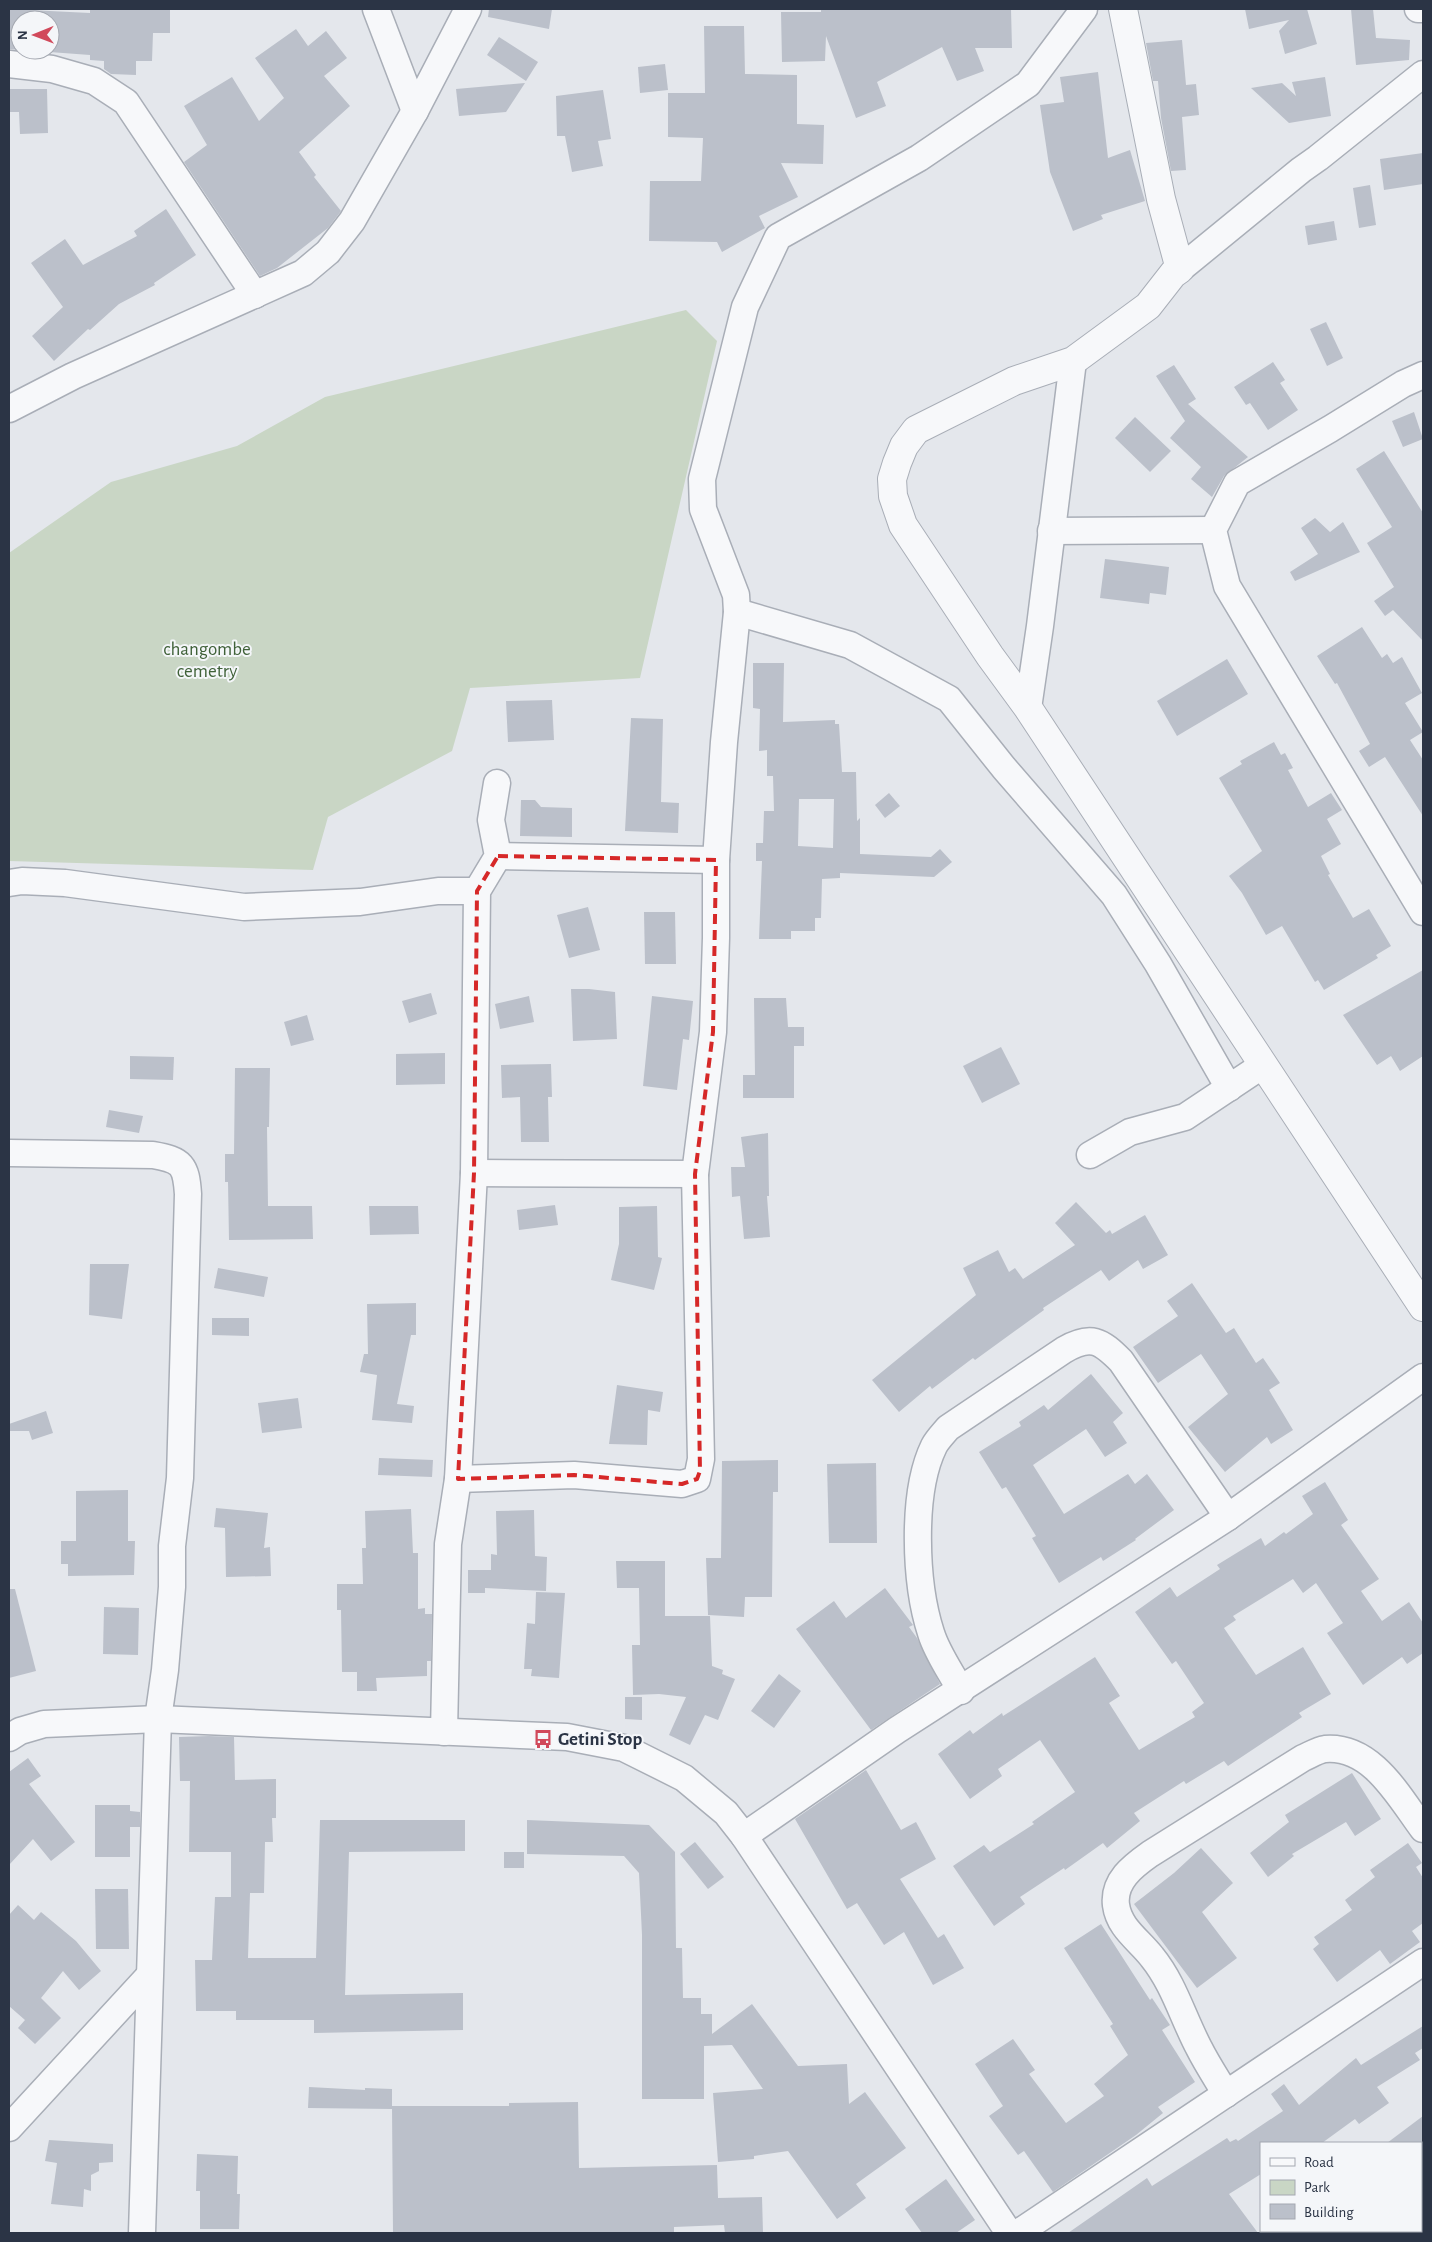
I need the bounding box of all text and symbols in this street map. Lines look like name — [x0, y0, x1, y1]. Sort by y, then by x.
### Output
north arrow — [10, 10, 60, 60]
text: N — [16, 30, 30, 40]
park label: changombe cemetry — [163, 640, 251, 681]
bus stop icon: Getini Stop — [532, 1728, 554, 1750]
place label: Getini Stop — [558, 1730, 642, 1749]
legend — [1260, 2142, 1422, 2232]
text: Road — [1304, 2155, 1334, 2170]
text: Park — [1304, 2180, 1330, 2195]
text: Building — [1304, 2205, 1354, 2220]

